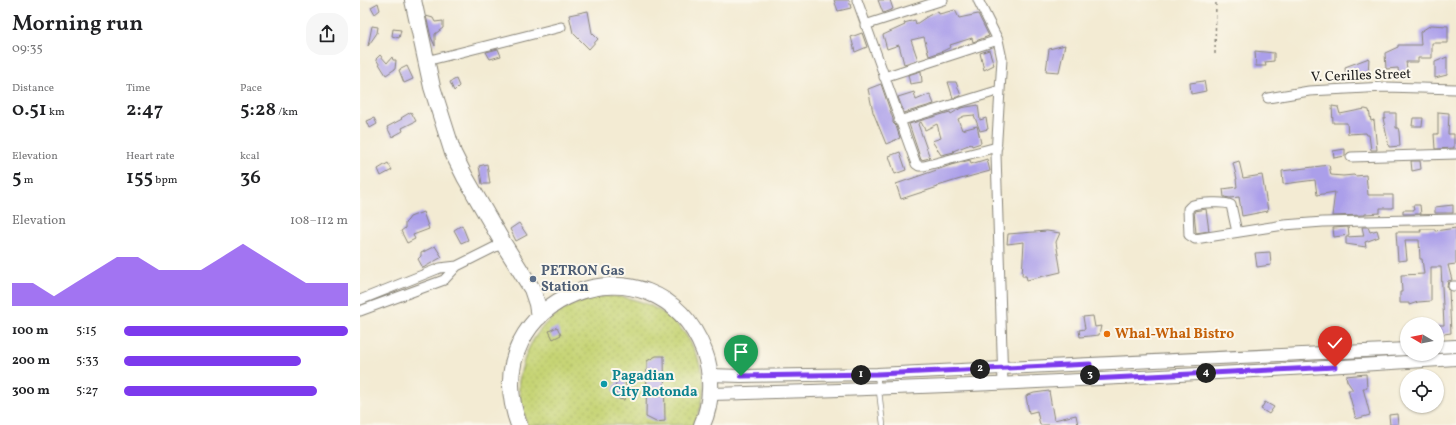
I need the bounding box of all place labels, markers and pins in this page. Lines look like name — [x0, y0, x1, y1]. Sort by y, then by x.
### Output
place label: PETRON Gas Station — [541, 262, 625, 297]
marker: PETRON Gas Station — [528, 274, 538, 284]
place label: Whal-Whal Bistro — [1115, 325, 1234, 344]
pin — [1318, 326, 1352, 367]
marker: Whal-Whal Bistro — [1102, 329, 1112, 339]
pin — [724, 335, 758, 376]
pin: 2 — [970, 359, 990, 379]
pin: 4 — [1196, 363, 1216, 383]
pin: 1 — [851, 365, 871, 385]
pin: 3 — [1080, 365, 1100, 385]
place label: Pagadian City Rotonda — [612, 367, 698, 402]
marker: Pagadian City Rotonda — [599, 379, 609, 389]

